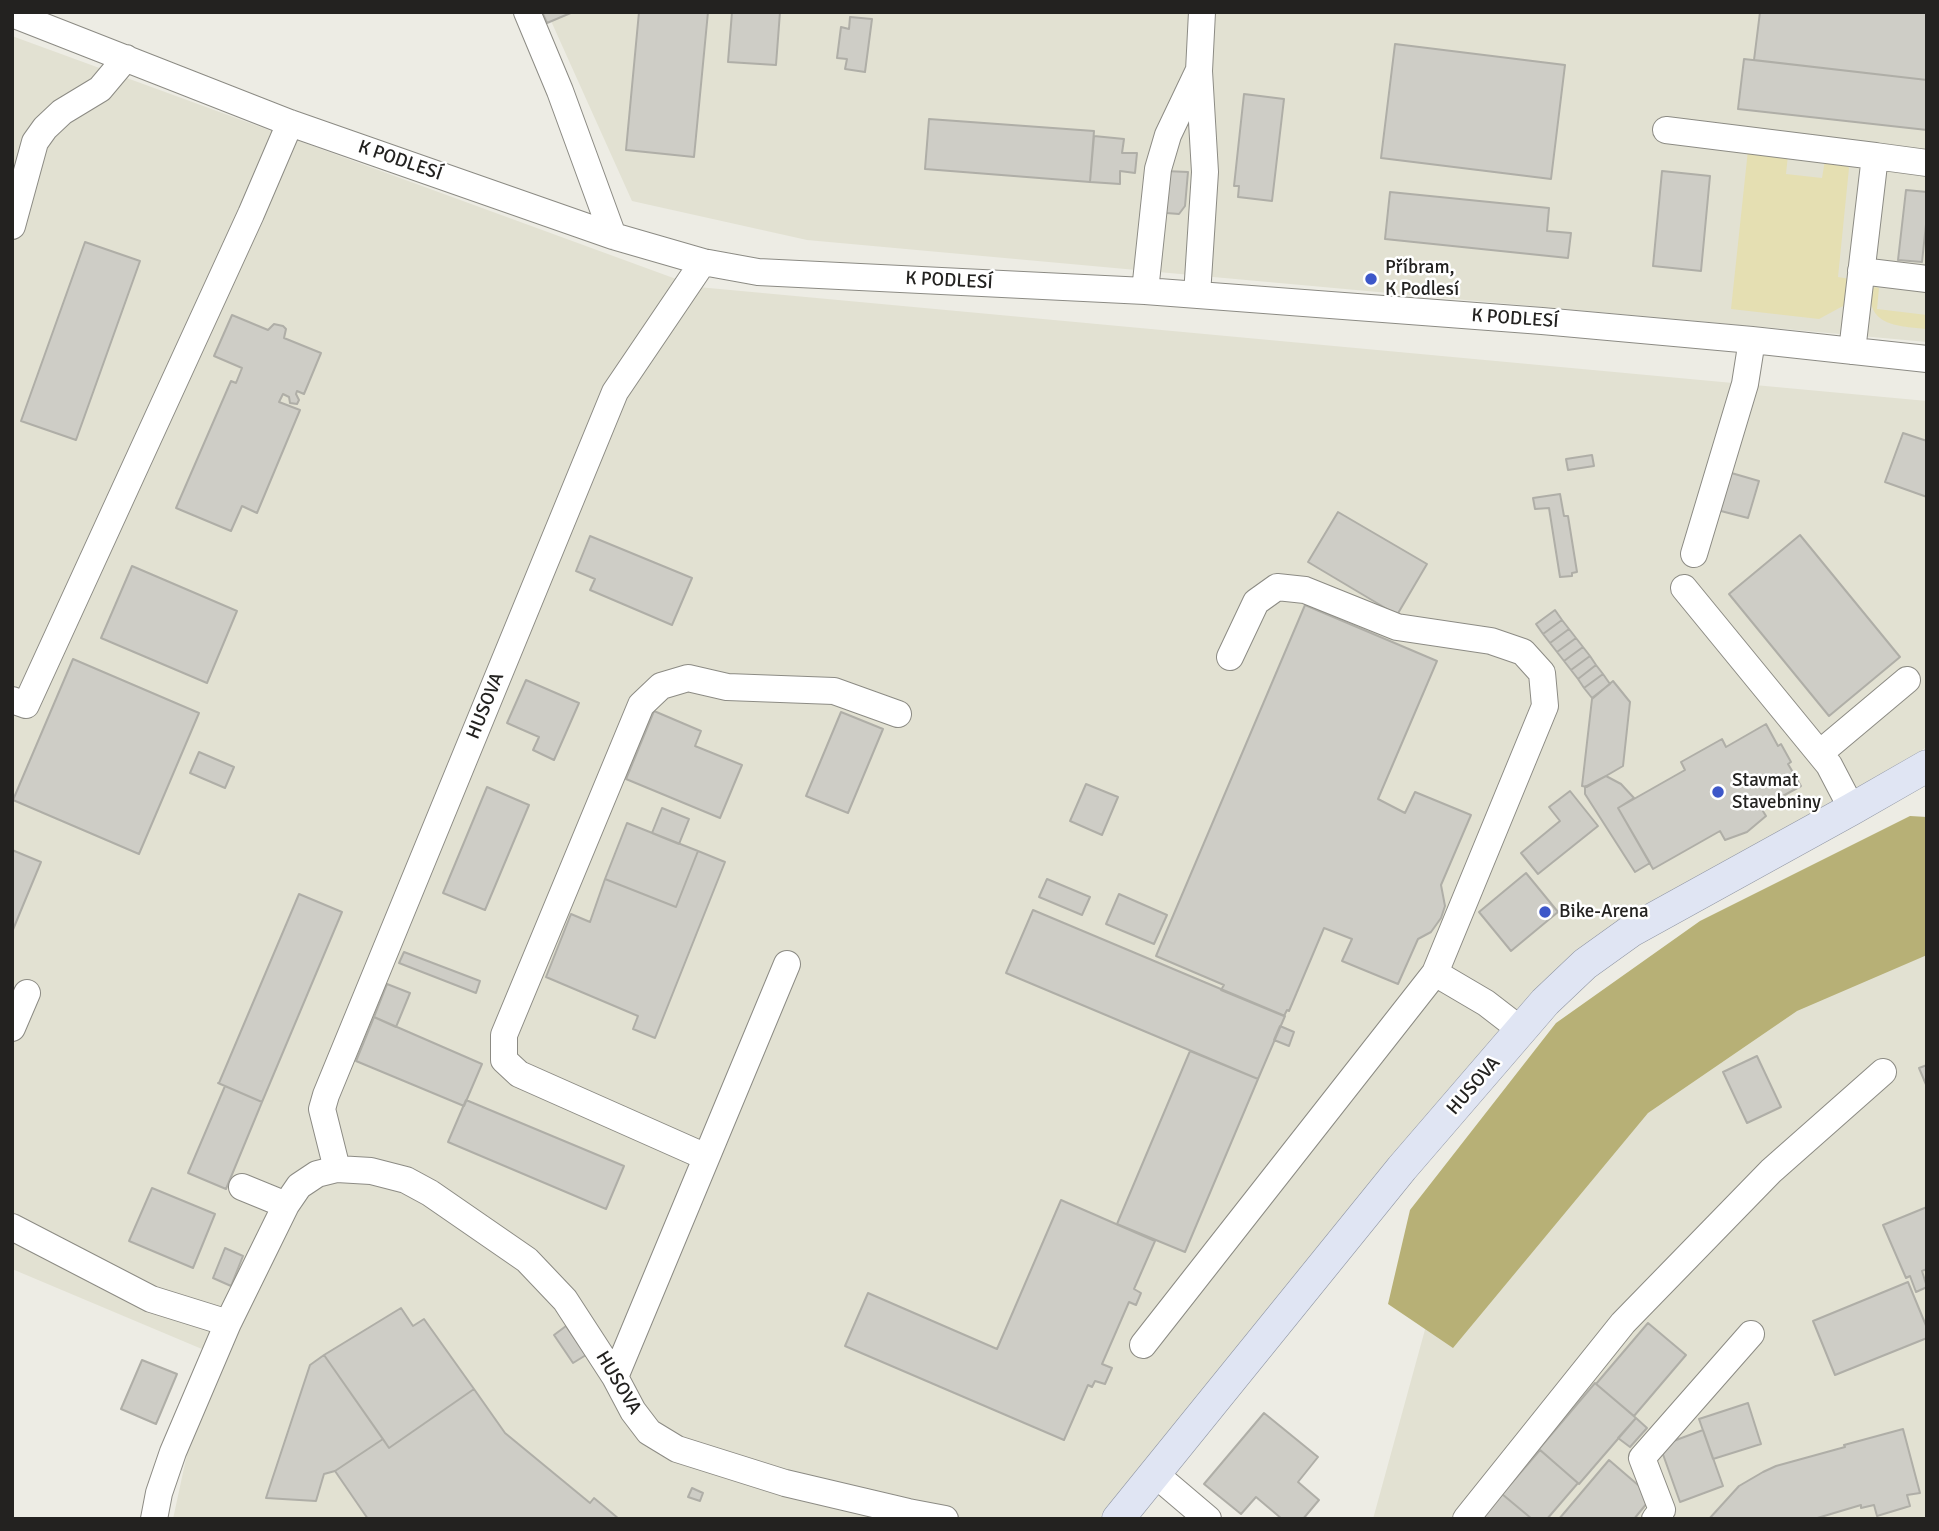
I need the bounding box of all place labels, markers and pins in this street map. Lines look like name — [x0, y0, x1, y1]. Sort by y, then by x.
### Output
place label: Příbram, K Podlesí — [1385, 257, 1459, 301]
marker: Příbram, K Podlesí — [1363, 271, 1379, 287]
place label: Stavmat Stavebniny — [1732, 770, 1821, 814]
marker: Stavmat Stavebniny — [1710, 784, 1726, 800]
place label: Bike-Arena — [1559, 901, 1649, 923]
marker: Bike-Arena — [1537, 904, 1553, 920]

